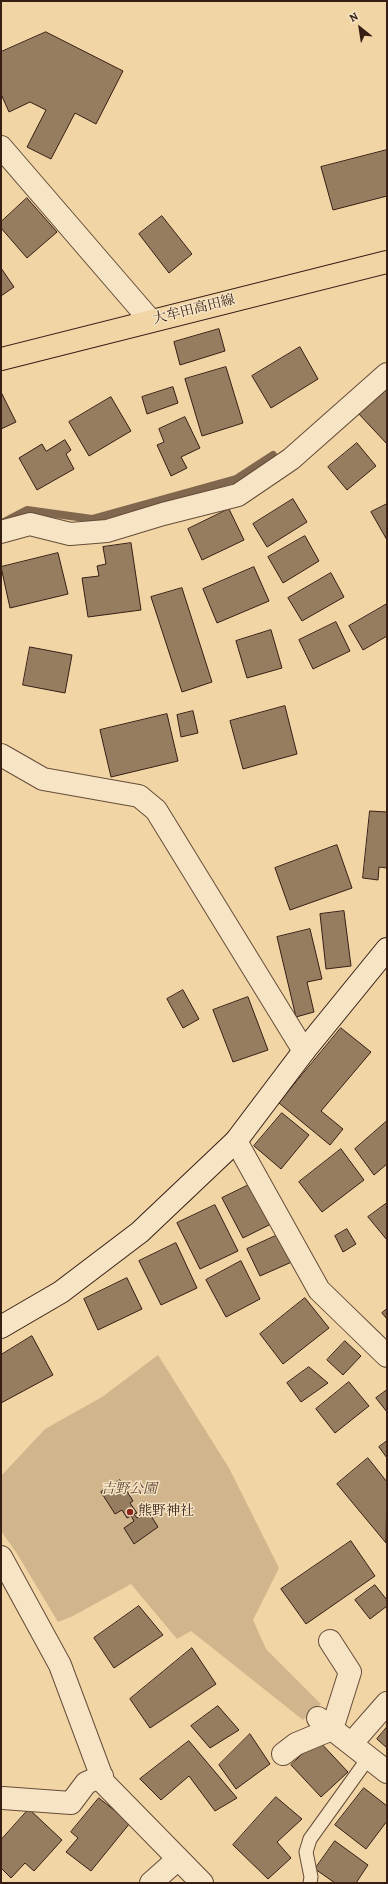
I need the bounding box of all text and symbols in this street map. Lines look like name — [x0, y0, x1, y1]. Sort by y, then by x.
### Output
north arrow — [340, 8, 380, 48]
text: N — [347, 9, 361, 26]
street label: 大牟田高田線 — [151, 292, 237, 328]
park label: 吉野公園 — [101, 1482, 157, 1498]
place label: 熊野神社 — [138, 1504, 194, 1520]
marker: 熊野神社 — [125, 1507, 135, 1517]

